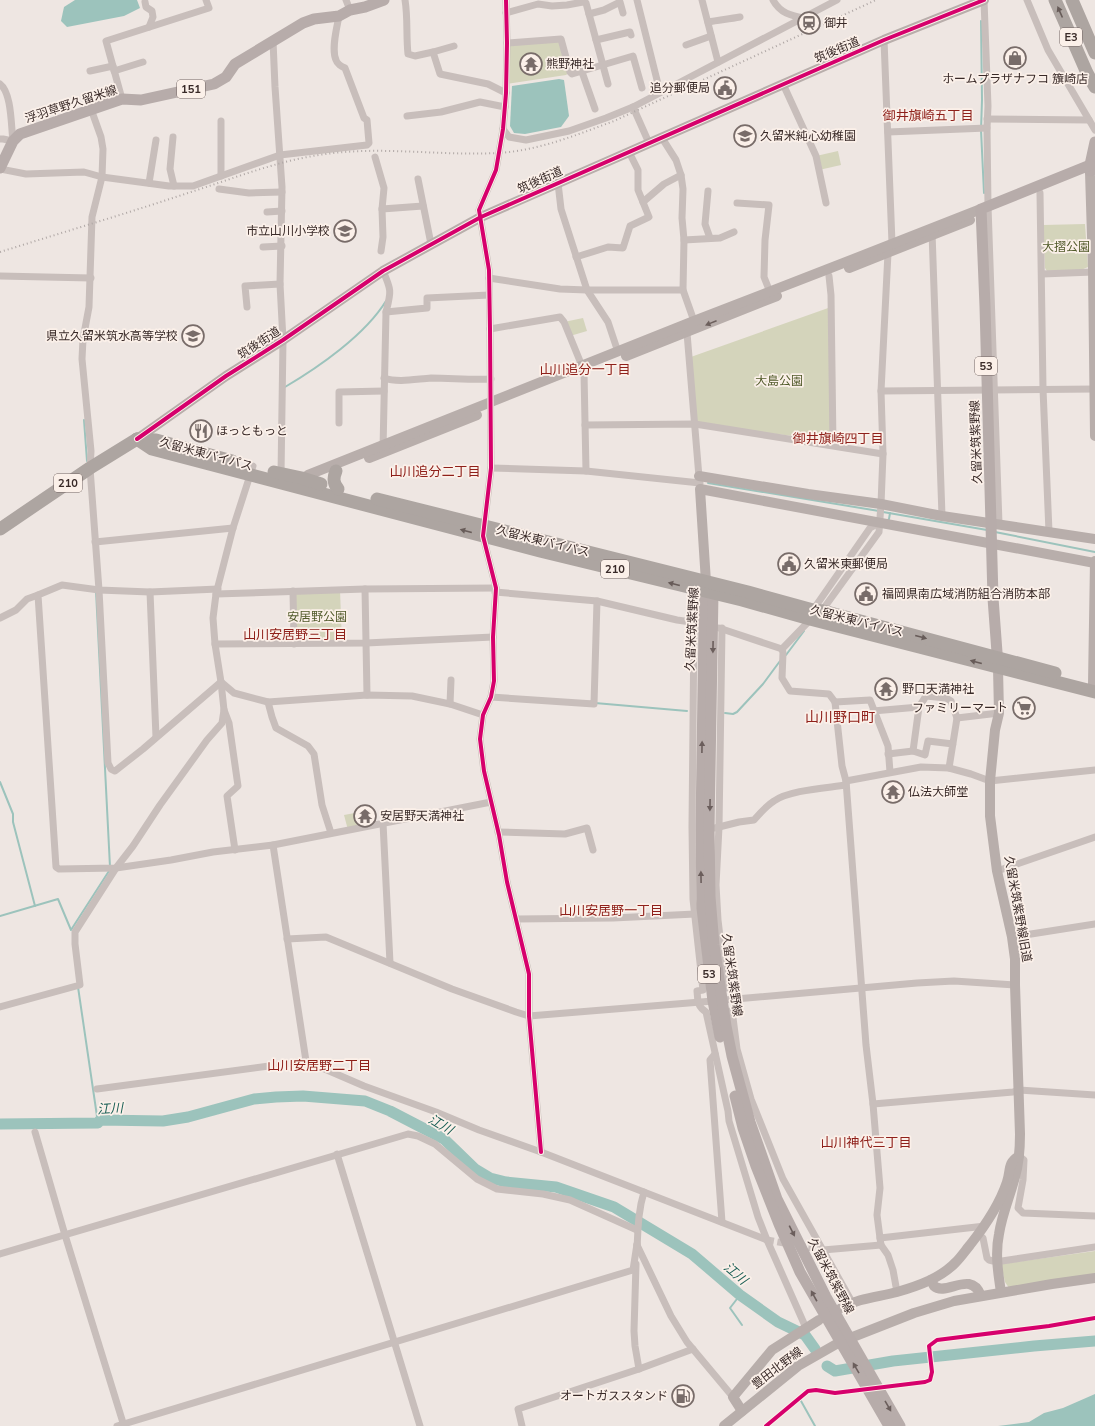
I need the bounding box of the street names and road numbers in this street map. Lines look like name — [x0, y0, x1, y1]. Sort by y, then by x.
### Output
road number: E3 — [1060, 28, 1082, 46]
street label: 筑後街道 — [812, 33, 862, 66]
road number: 151 — [177, 80, 205, 98]
street label: 浮羽草野久留米線 — [23, 82, 119, 125]
street label: 筑後街道 — [515, 163, 565, 196]
street label: 筑後街道 — [235, 323, 283, 362]
road number: 53 — [975, 357, 997, 375]
street label: 久留米筑紫野線 — [967, 400, 984, 484]
street label: 久留米東バイパス — [158, 434, 254, 473]
road number: 210 — [54, 474, 82, 492]
street label: 久留米東バイパス — [495, 522, 591, 559]
road number: 210 — [601, 560, 629, 578]
street label: 久留米筑紫野線 — [682, 587, 701, 671]
street label: 久留米東バイパス — [809, 602, 905, 639]
street label: 久留米筑紫野線旧道 — [1002, 854, 1035, 963]
street label: 久留米筑紫野線 — [719, 932, 746, 1018]
road number: 53 — [698, 965, 720, 983]
street label: 久留米筑紫野線 — [805, 1235, 858, 1316]
street label: 豊田北野線 — [748, 1344, 805, 1392]

